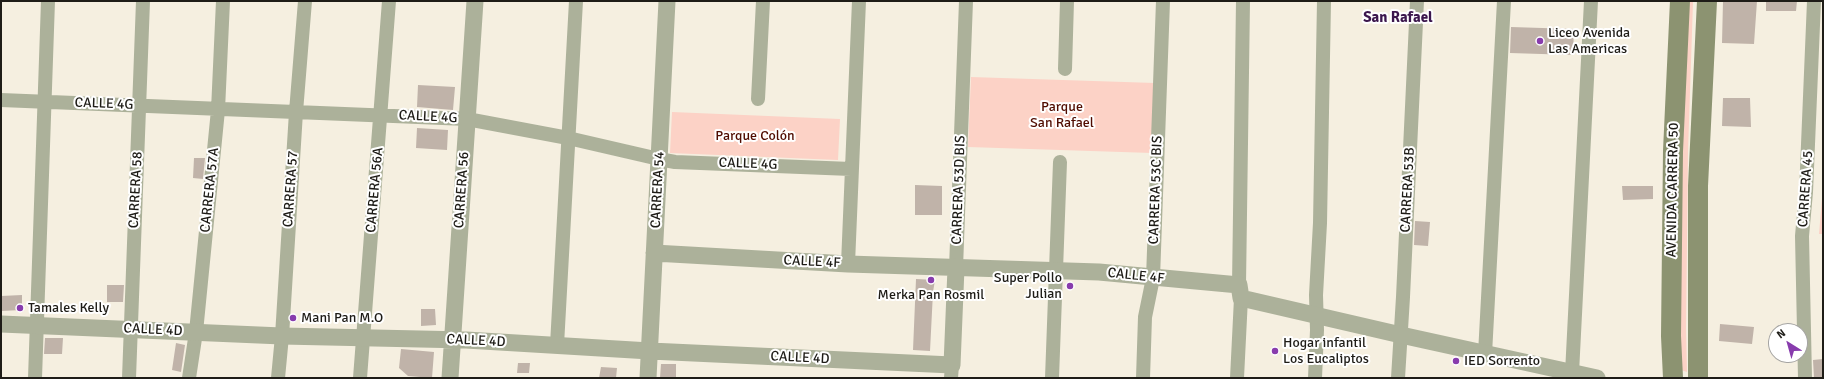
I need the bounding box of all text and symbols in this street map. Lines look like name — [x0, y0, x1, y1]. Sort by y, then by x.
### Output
district label: San Rafael — [1363, 9, 1433, 27]
place label: Liceo Avenida Las Americas — [1548, 25, 1630, 58]
marker: Liceo Avenida Las Americas — [1535, 36, 1545, 46]
street label: CALLE 4G — [74, 95, 134, 113]
park label: Parque San Rafael — [1030, 99, 1094, 132]
street label: CALLE 4G — [398, 107, 458, 127]
street label: AVENIDA CARRERA 50 — [1663, 122, 1683, 258]
park label: Parque Colón — [715, 128, 795, 144]
street label: CARRERA 53D BIS — [949, 135, 969, 245]
street label: CARRERA 53C BIS — [1146, 135, 1166, 245]
street label: CARRERA 57A — [197, 147, 223, 233]
street label: CARRERA 56A — [363, 147, 387, 233]
street label: CARRERA 53B — [1397, 147, 1419, 233]
street label: CARRERA 57 — [280, 150, 302, 228]
street label: CARRERA 45 — [1795, 150, 1817, 228]
street label: CARRERA 58 — [126, 151, 146, 229]
street label: CARRERA 56 — [451, 151, 473, 229]
street label: CARRERA 54 — [648, 151, 668, 229]
street label: CALLE 4G — [718, 155, 778, 173]
street label: CALLE 4F — [783, 252, 841, 272]
street label: CALLE 4F — [1107, 265, 1165, 287]
place label: Super Pollo Julian — [994, 270, 1062, 302]
marker: Merka Pan Rosmil — [926, 275, 936, 285]
marker: Super Pollo Julian — [1065, 281, 1075, 291]
place label: Merka Pan Rosmil — [878, 287, 984, 303]
place label: Tamales Kelly — [28, 300, 109, 316]
marker: Tamales Kelly — [15, 303, 25, 313]
place label: Mani Pan M.O — [301, 310, 383, 326]
marker: Mani Pan M.O — [288, 313, 298, 323]
street label: CALLE 4D — [123, 320, 183, 340]
north arrow — [1768, 323, 1808, 363]
text: N — [1774, 326, 1788, 341]
street label: CALLE 4D — [446, 331, 506, 351]
place label: Hogar infantil Los Eucaliptos — [1283, 335, 1369, 368]
marker: Hogar infantil Los Eucaliptos — [1270, 346, 1280, 356]
street label: CALLE 4D — [770, 348, 830, 368]
place label: IED Sorrento — [1464, 353, 1540, 369]
marker: IED Sorrento — [1451, 356, 1461, 366]

